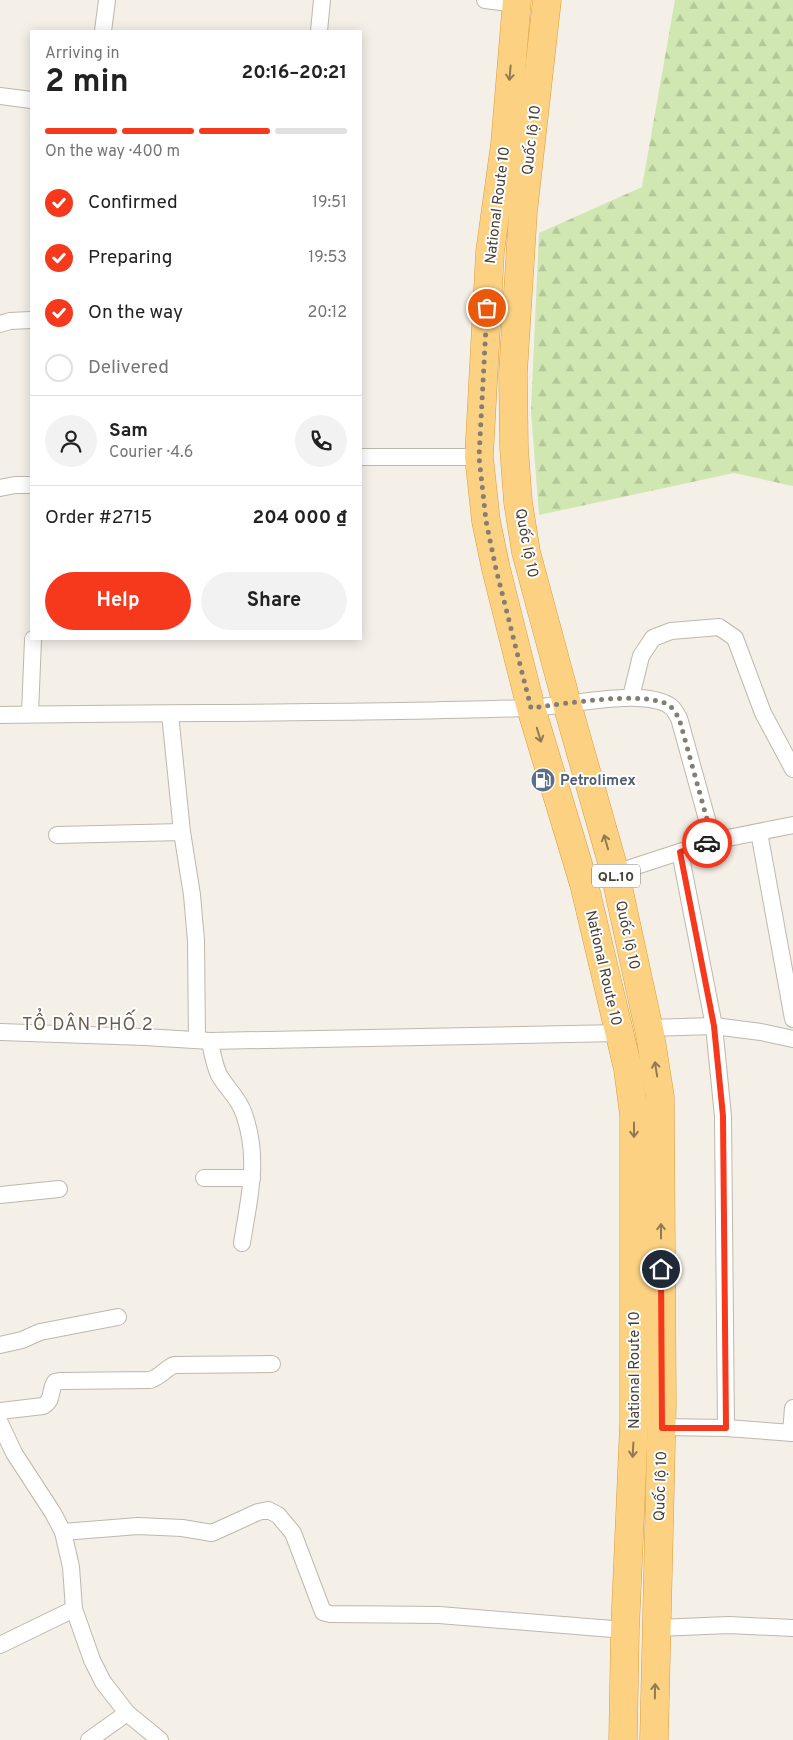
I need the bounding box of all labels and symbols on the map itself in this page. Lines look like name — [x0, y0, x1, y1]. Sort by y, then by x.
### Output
one-way arrow — [506, 65, 515, 81]
street label: Quốc lộ 10 — [518, 104, 546, 176]
street label: National Route 10 — [482, 145, 515, 265]
pin — [466, 287, 508, 329]
street label: Quốc lộ 10 — [510, 507, 543, 580]
one-way arrow — [534, 726, 544, 742]
fuel station icon: Petrolimex — [530, 767, 556, 793]
place label: Petrolimex — [560, 772, 636, 791]
courier — [682, 818, 732, 868]
one-way arrow — [601, 835, 611, 851]
road number: QL.10 — [592, 864, 640, 888]
street label: Quốc lộ 10 — [610, 899, 644, 972]
street label: National Route 10 — [580, 909, 625, 1028]
district label: TỔ DÂN PHỐ 2 — [22, 1007, 154, 1037]
one-way arrow — [650, 1062, 660, 1078]
one-way arrow — [629, 1121, 639, 1137]
one-way arrow — [656, 1224, 666, 1240]
pin — [640, 1248, 682, 1290]
street label: National Route 10 — [626, 1311, 645, 1429]
one-way arrow — [628, 1441, 637, 1457]
street label: Quốc lộ 10 — [650, 1451, 672, 1521]
one-way arrow — [650, 1684, 660, 1700]

